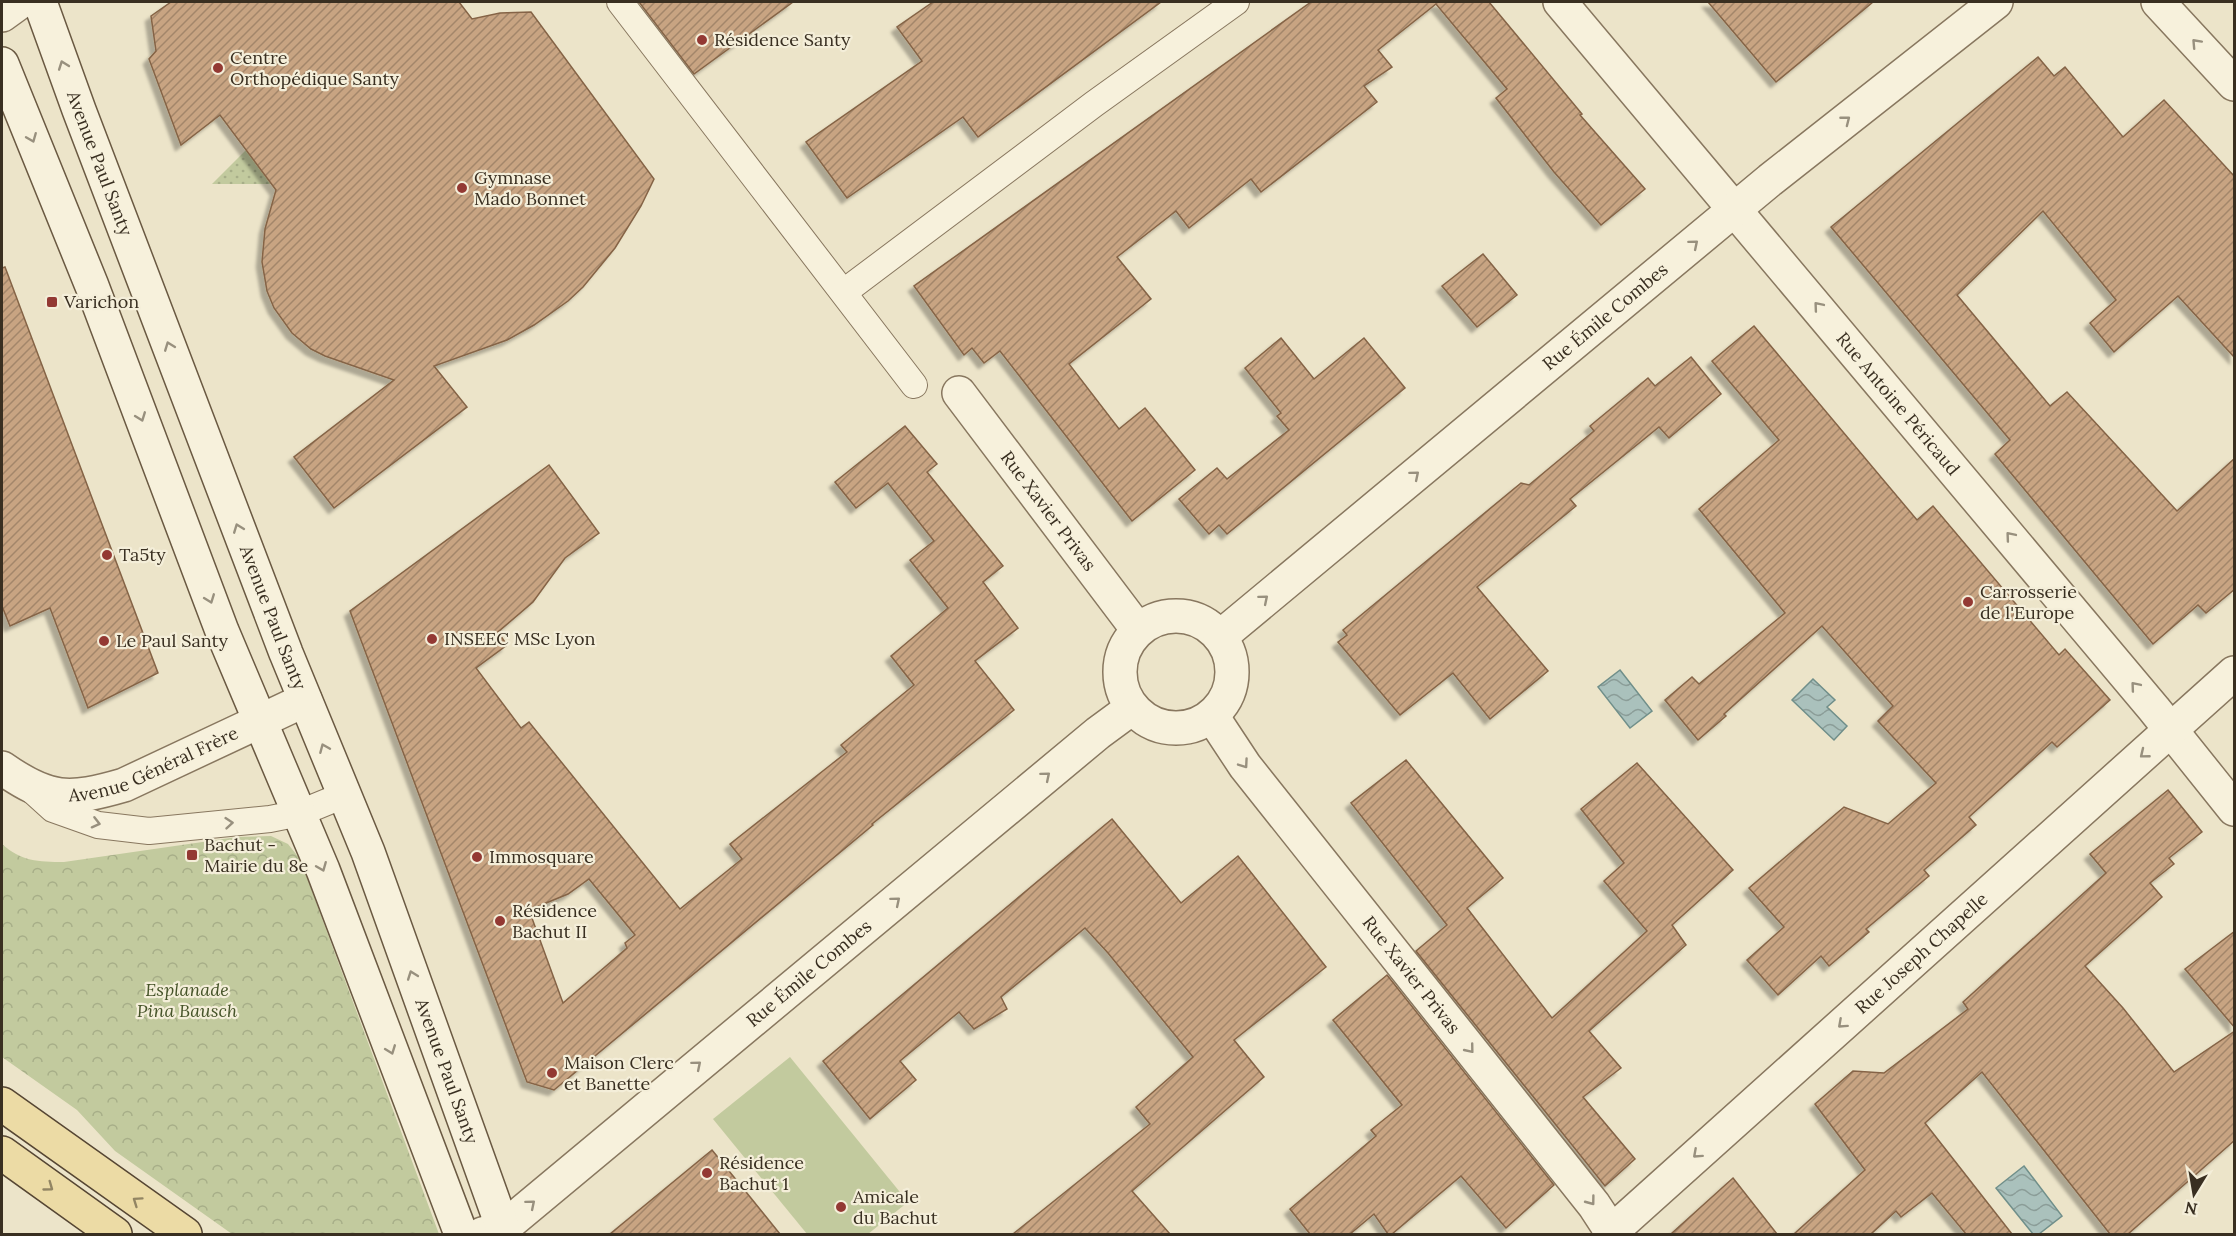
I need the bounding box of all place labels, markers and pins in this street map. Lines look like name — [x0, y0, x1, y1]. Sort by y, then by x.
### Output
place label: Résidence Santy — [714, 28, 851, 51]
marker: Résidence Santy — [695, 33, 709, 47]
place label: Centre Orthopédique Santy — [230, 46, 400, 90]
marker: Centre Orthopédique Santy — [211, 61, 225, 75]
place label: Gymnase Mado Bonnet — [474, 166, 586, 210]
marker: Gymnase Mado Bonnet — [455, 181, 469, 195]
place label: Varichon — [63, 290, 139, 313]
marker: Varichon — [45, 295, 59, 309]
place label: Ta5ty — [119, 543, 166, 566]
marker: Ta5ty — [100, 548, 114, 562]
place label: Carrosserie de l'Europe — [1980, 580, 2077, 624]
marker: Carrosserie de l'Europe — [1961, 595, 1975, 609]
place label: INSEEC MSc Lyon — [444, 627, 596, 650]
place label: Le Paul Santy — [116, 629, 228, 652]
marker: INSEEC MSc Lyon — [425, 632, 439, 646]
marker: Le Paul Santy — [97, 634, 111, 648]
place label: Bachut - Mairie du 8e — [204, 833, 309, 877]
place label: Immosquare — [489, 845, 594, 868]
marker: Bachut - Mairie du 8e — [185, 848, 199, 862]
marker: Immosquare — [470, 850, 484, 864]
place label: Résidence Bachut II — [512, 899, 597, 943]
marker: Résidence Bachut II — [493, 914, 507, 928]
place label: Maison Clerc et Banette — [564, 1051, 674, 1095]
marker: Maison Clerc et Banette — [545, 1066, 559, 1080]
place label: Résidence Bachut 1 — [719, 1151, 804, 1195]
marker: Résidence Bachut 1 — [700, 1166, 714, 1180]
place label: Amicale du Bachut — [852, 1185, 938, 1229]
marker: Amicale du Bachut — [834, 1200, 848, 1214]

